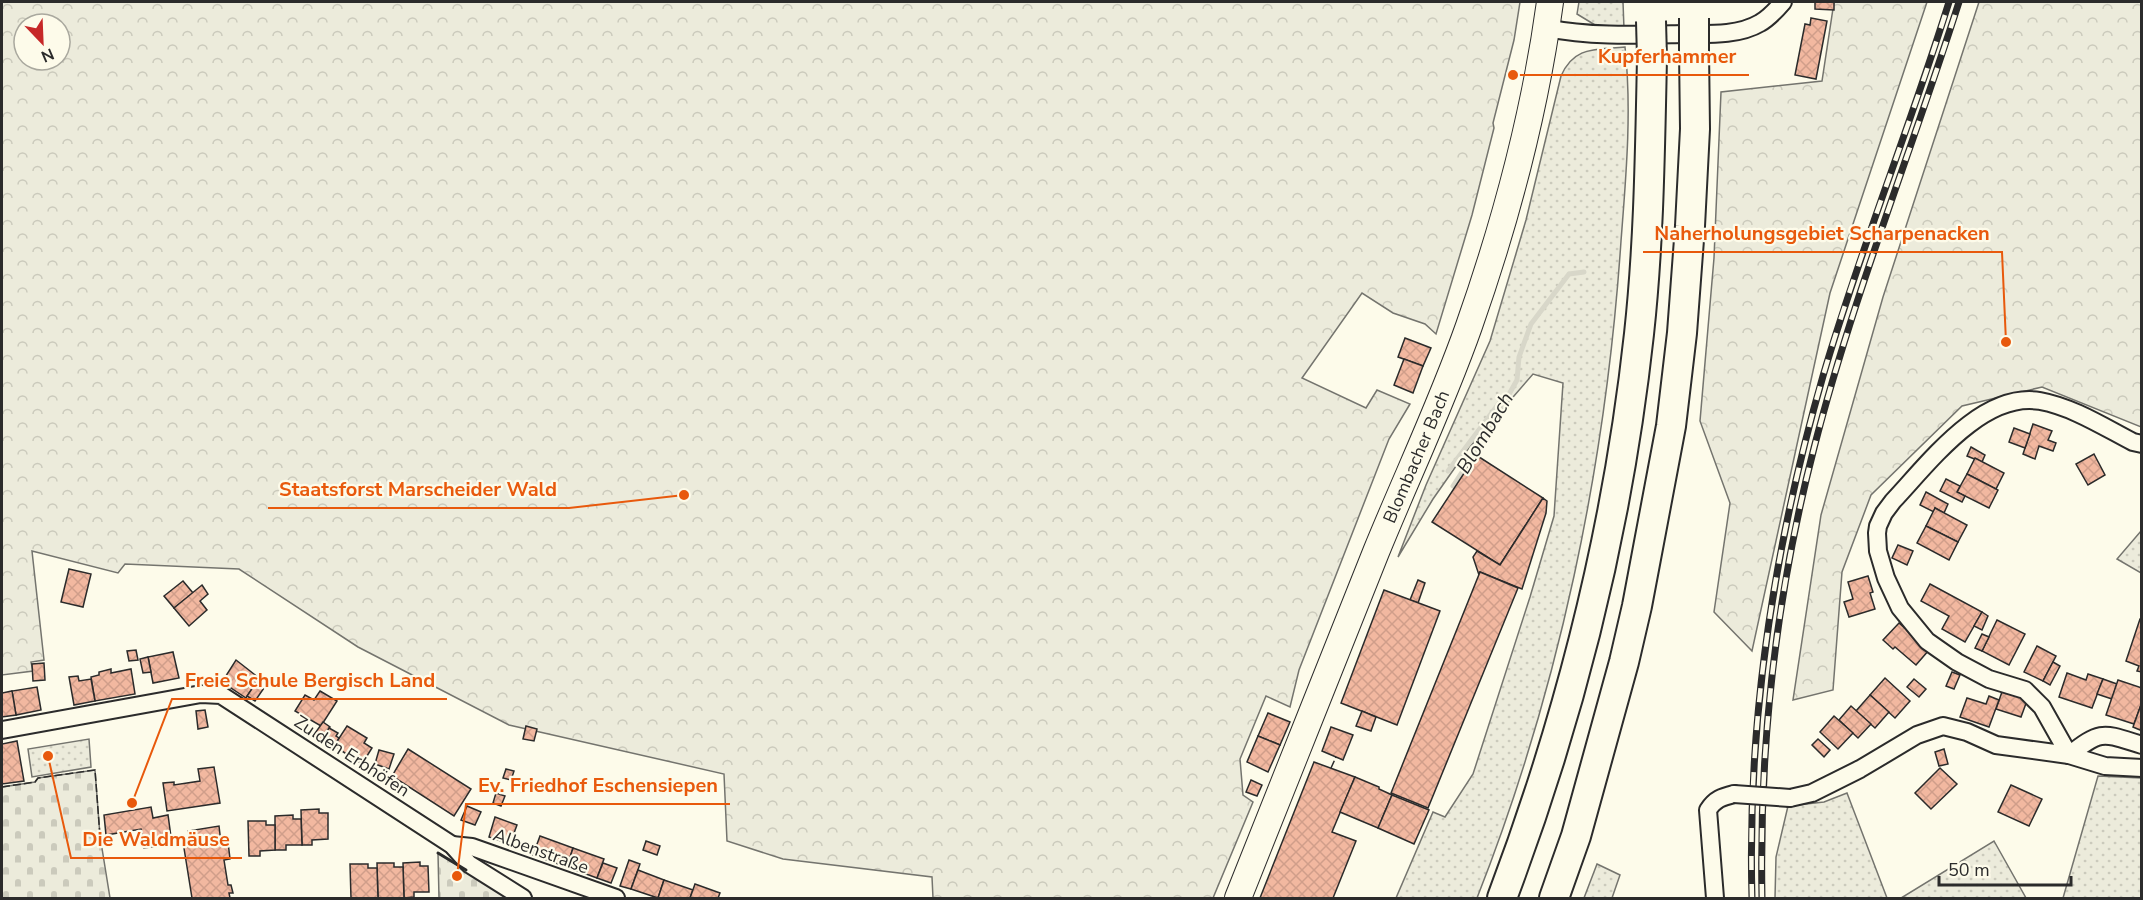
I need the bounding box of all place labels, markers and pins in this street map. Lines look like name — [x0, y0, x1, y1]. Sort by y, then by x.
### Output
callout: Kupferhammer — [1586, 37, 1749, 75]
callout: Naherholungsgebiet Scharpenacken — [1643, 214, 2002, 252]
callout: Staatsforst Marscheider Wald — [268, 470, 569, 508]
callout: Freie Schule Bergisch Land — [172, 661, 447, 699]
callout: Ev. Friedhof Eschensiepen — [466, 766, 730, 804]
callout: Die Waldmäuse — [71, 820, 242, 858]

